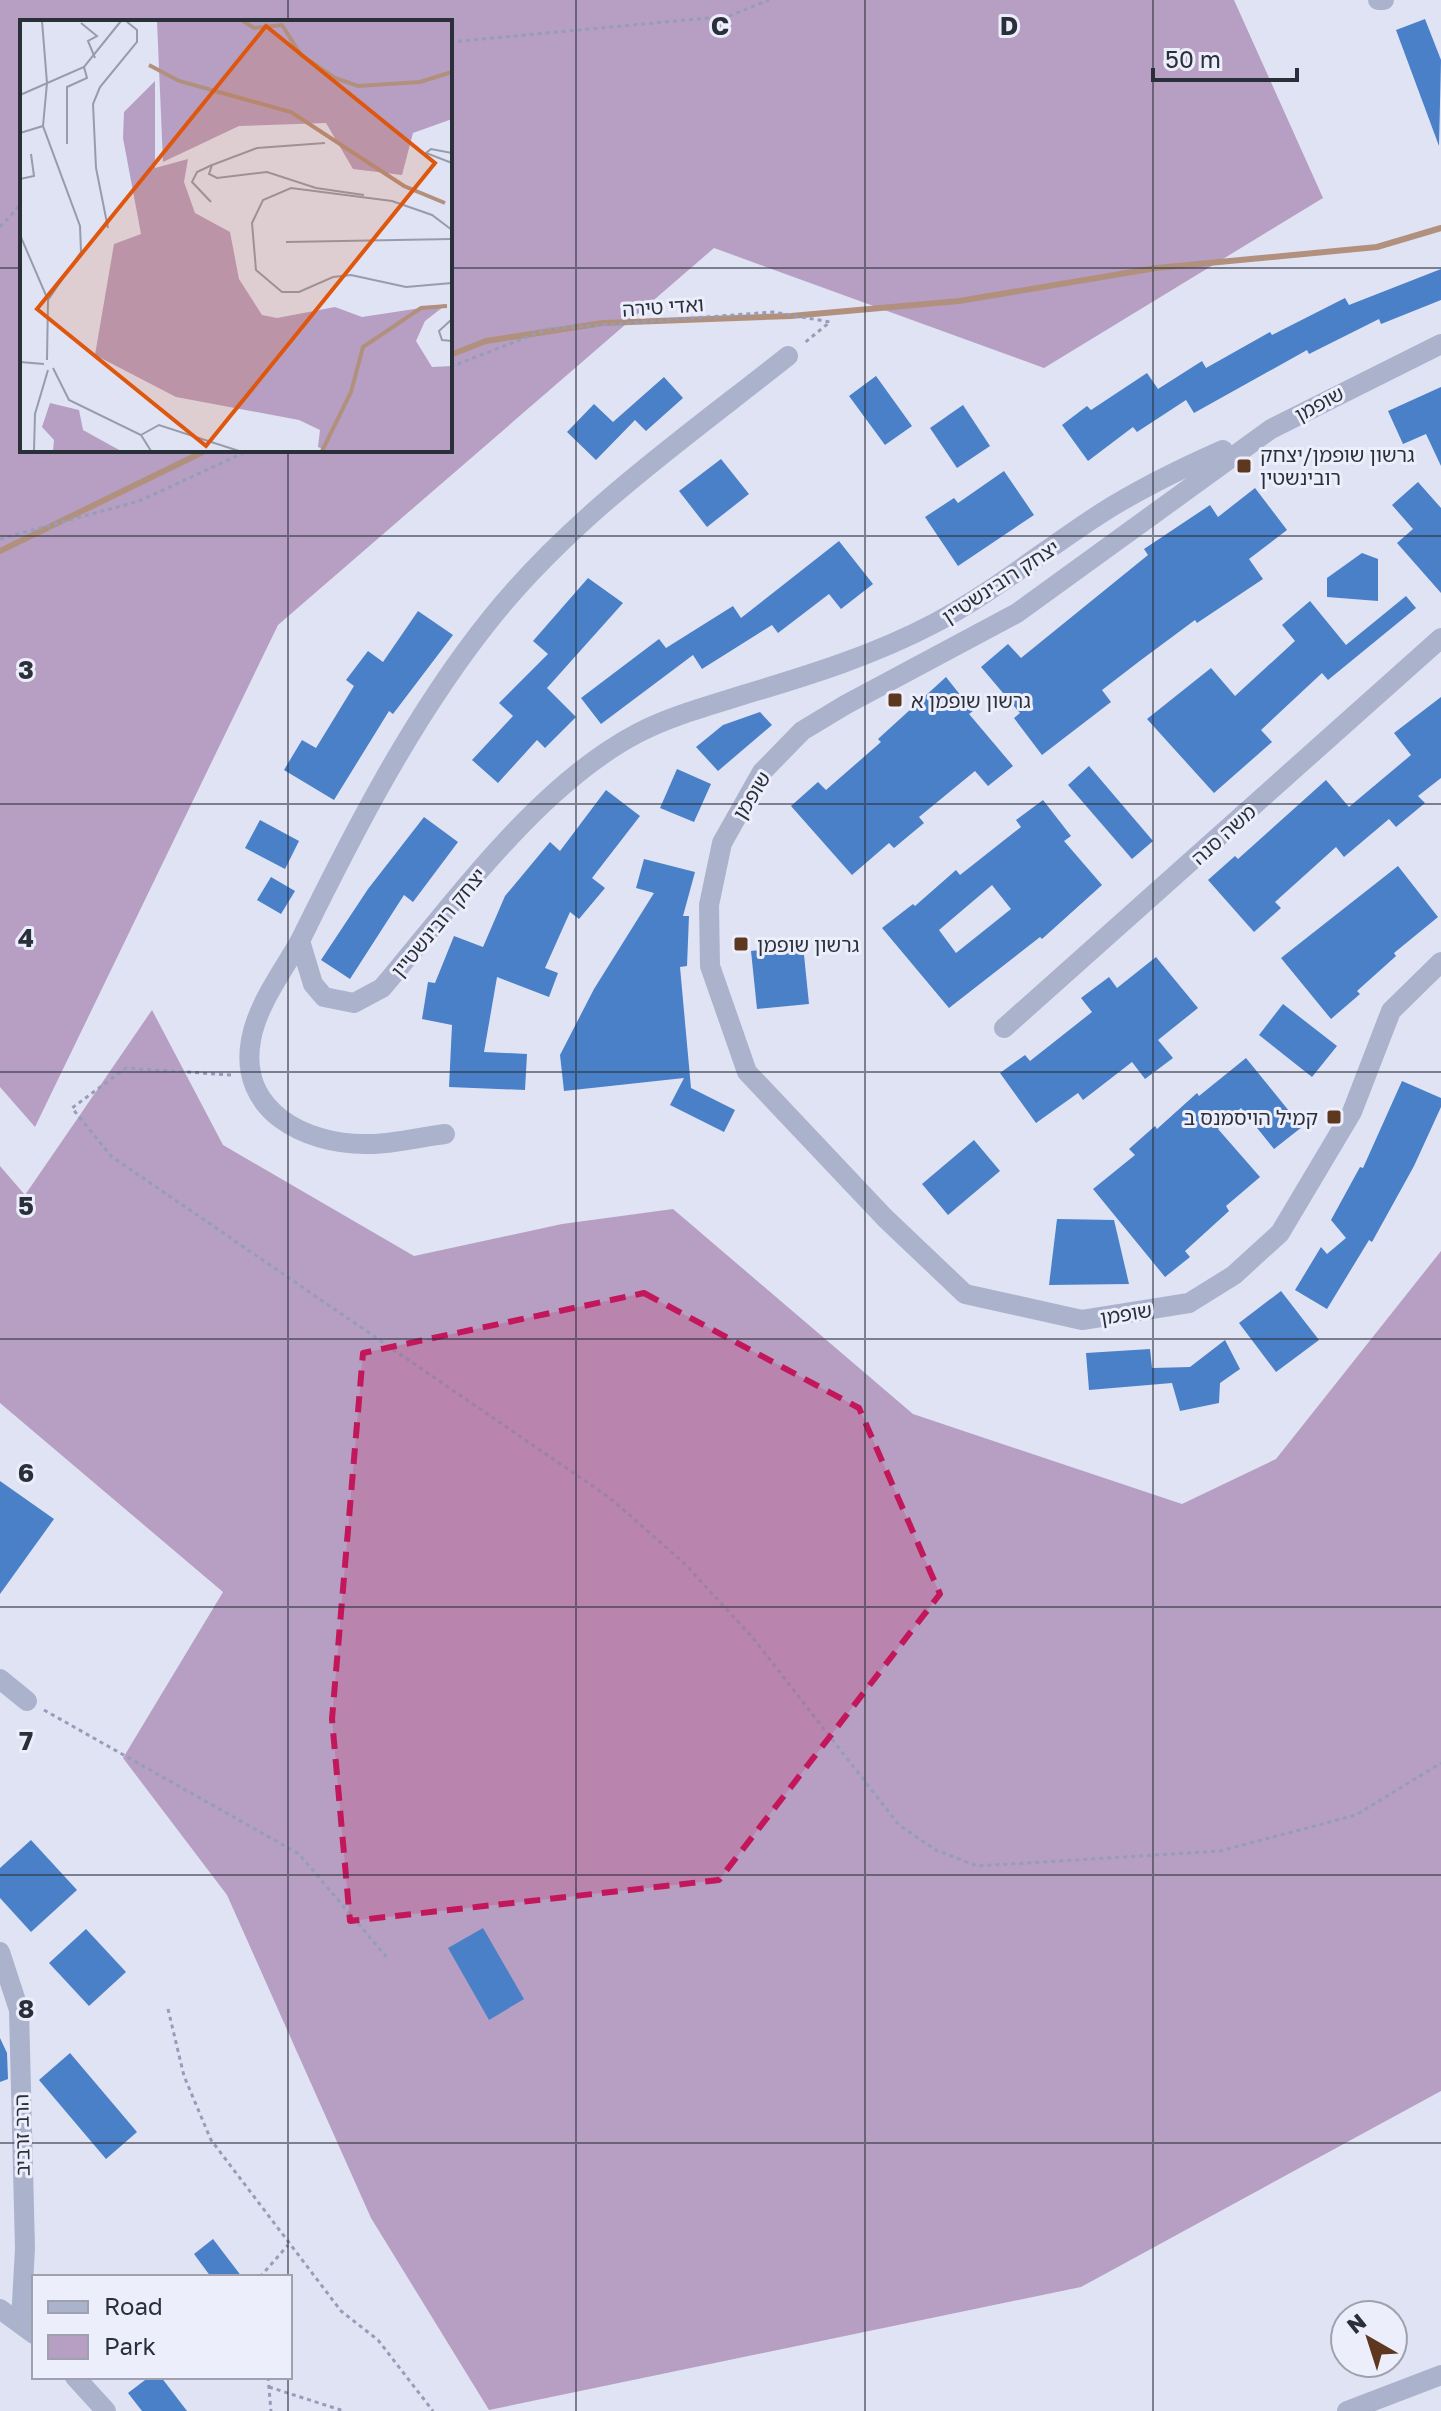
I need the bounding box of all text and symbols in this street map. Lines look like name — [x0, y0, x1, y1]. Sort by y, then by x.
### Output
text: C — [711, 10, 729, 41]
text: D — [1000, 10, 1018, 41]
inset map — [20, 20, 452, 452]
scale bar — [1153, 32, 1297, 82]
text: 50 m — [1165, 44, 1221, 73]
street label: ואדי טירה — [621, 291, 705, 321]
street label: שופמן — [1290, 380, 1348, 426]
place label: גרשון שופמן/יצחק רובינשטין — [1260, 442, 1415, 489]
marker: גרשון שופמן/יצחק רובינשטין — [1235, 457, 1253, 475]
street label: יצחק רובינשטיין — [937, 534, 1063, 628]
text: 3 — [18, 654, 34, 685]
place label: גרשון שופמן א — [911, 688, 1031, 712]
marker: גרשון שופמן א — [886, 691, 904, 709]
street label: שופמן — [727, 767, 775, 823]
street label: משה סנה — [1186, 799, 1260, 869]
street label: יצחק רובינשטיין — [386, 863, 490, 981]
text: 4 — [18, 922, 34, 953]
place label: גרשון שופמן — [757, 932, 860, 956]
marker: גרשון שופמן — [732, 935, 750, 953]
place label: קמיל הויסמנס ב — [1184, 1105, 1318, 1129]
marker: קמיל הויסמנס ב — [1325, 1108, 1343, 1126]
text: 5 — [18, 1190, 34, 1221]
street label: שופמן — [1098, 1297, 1154, 1329]
text: 6 — [18, 1457, 34, 1488]
text: 7 — [19, 1725, 33, 1756]
text: 8 — [18, 1993, 34, 2024]
street label: הרב זרביב — [8, 2094, 34, 2176]
legend — [32, 2275, 292, 2379]
text: Road — [104, 2291, 163, 2320]
north arrow — [1329, 2299, 1409, 2379]
text: N — [1341, 2307, 1371, 2339]
text: Park — [104, 2331, 156, 2360]

